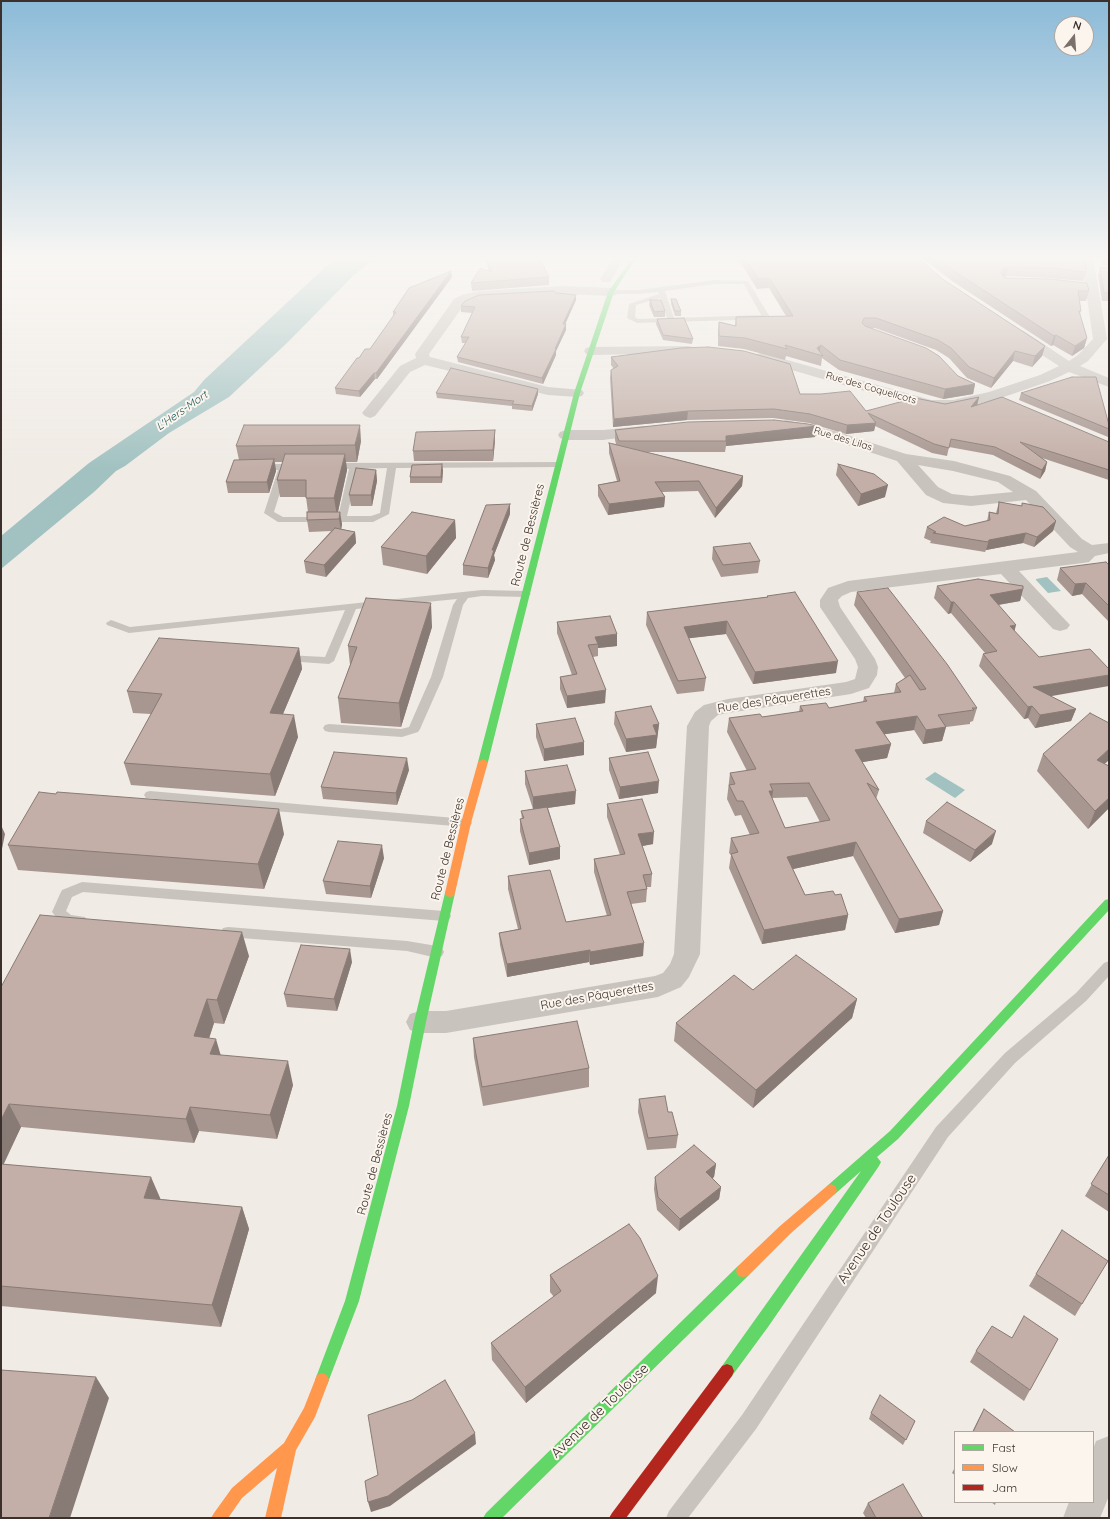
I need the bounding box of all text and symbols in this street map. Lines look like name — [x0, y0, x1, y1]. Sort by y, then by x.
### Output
north arrow — [1054, 16, 1094, 56]
text: N — [1071, 18, 1083, 33]
street label: Rue des Coquelicots — [824, 369, 918, 407]
water label: L'Hers-Mort — [154, 389, 210, 433]
street label: Rue des Lilas — [812, 424, 874, 454]
street label: Route de Bessières — [508, 482, 548, 588]
street label: Rue des Pâquerettes — [716, 684, 832, 716]
street label: Route de Bessières — [428, 796, 468, 902]
street label: Rue des Pâquerettes — [539, 979, 655, 1013]
street label: Route de Bessières — [354, 1111, 396, 1217]
street label: Avenue de Toulouse — [834, 1171, 920, 1287]
street label: Avenue de Toulouse — [548, 1360, 652, 1462]
legend — [954, 1431, 1094, 1503]
text: Fast — [992, 1440, 1016, 1455]
text: Slow — [992, 1460, 1018, 1475]
text: Jam — [992, 1480, 1017, 1495]

